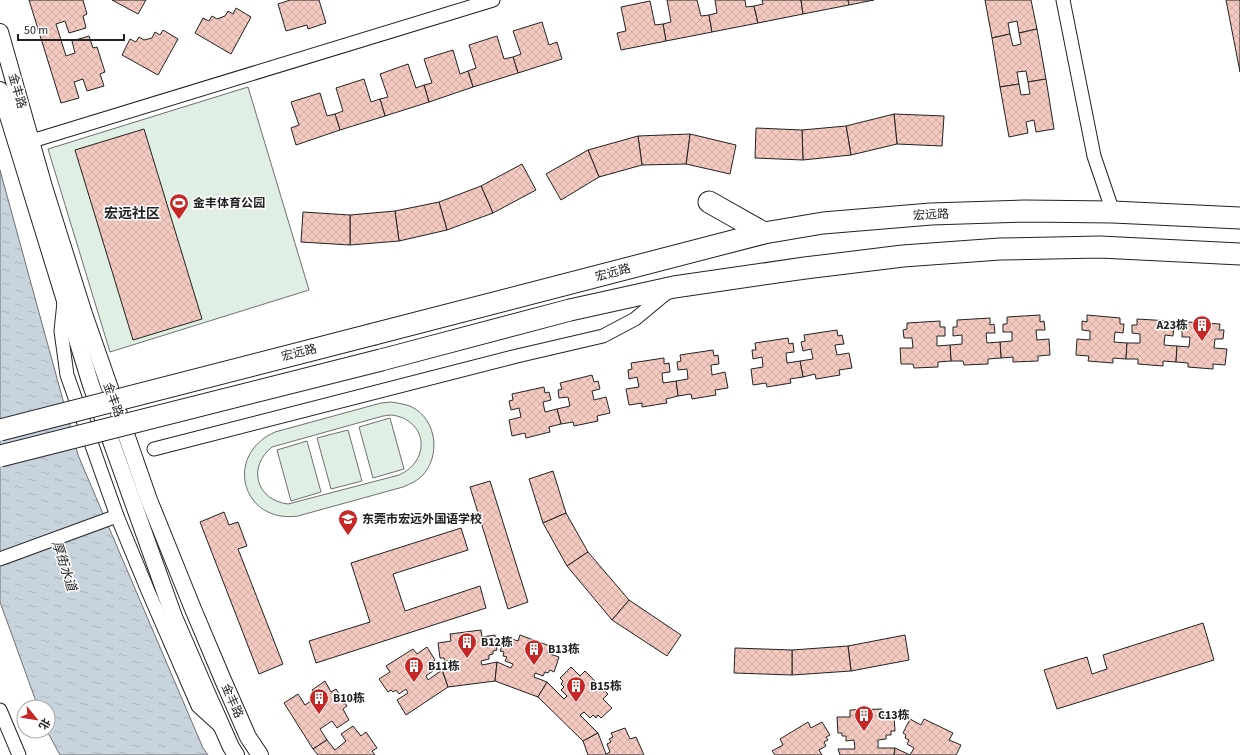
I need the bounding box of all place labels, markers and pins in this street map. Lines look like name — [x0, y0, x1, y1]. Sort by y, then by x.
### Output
sports icon: 金丰体育公园 — [168, 192, 190, 220]
place label: 金丰体育公园 — [193, 195, 265, 212]
building icon: A23栋 — [1191, 314, 1213, 342]
place label: A23栋 — [1155, 317, 1188, 334]
school or university icon: 东莞市宏远外国语学校 — [337, 508, 359, 536]
place label: 东莞市宏远外国语学校 — [362, 511, 482, 528]
building icon: B12栋 — [456, 631, 478, 659]
place label: B12栋 — [481, 634, 513, 651]
building icon: B13栋 — [523, 638, 545, 666]
place label: B13栋 — [548, 641, 580, 658]
building icon: B11栋 — [403, 655, 425, 683]
place label: B11栋 — [428, 658, 460, 675]
building icon: B15栋 — [565, 675, 587, 703]
place label: B15栋 — [590, 678, 622, 695]
building icon: B10栋 — [308, 687, 330, 715]
place label: B10栋 — [333, 690, 365, 707]
building icon: C13栋 — [853, 704, 875, 732]
place label: C13栋 — [878, 707, 910, 724]

